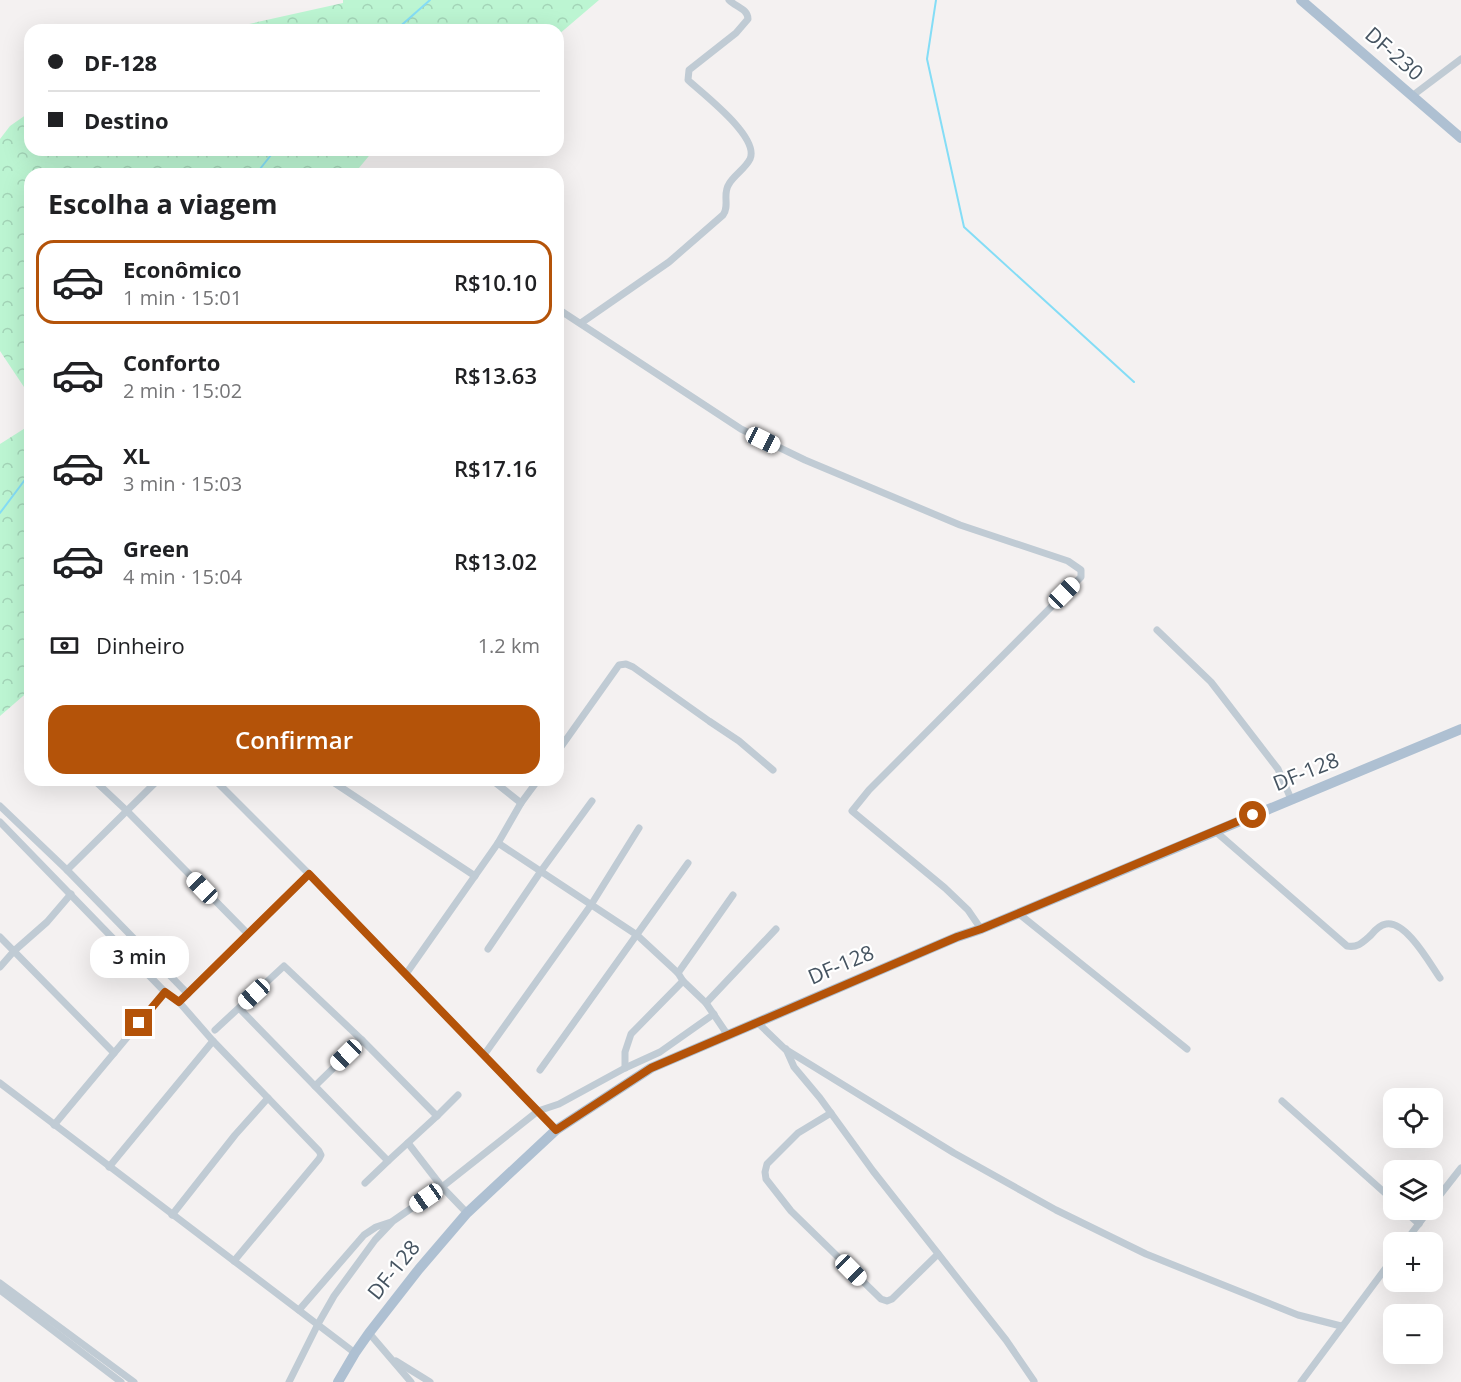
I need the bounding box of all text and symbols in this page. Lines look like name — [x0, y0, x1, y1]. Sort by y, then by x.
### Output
street label: DF-230 — [1359, 20, 1430, 86]
text: DF-128 — [84, 47, 157, 77]
text: Destino — [84, 105, 169, 135]
text: Escolha a viagem — [48, 185, 277, 222]
text: Econômico — [123, 254, 242, 284]
icon: car — [51, 255, 105, 309]
text: R$10.10 — [454, 267, 537, 297]
text: 1 min · 15:01 — [123, 284, 242, 311]
text: Conforto — [123, 347, 220, 377]
icon: car — [51, 348, 105, 402]
text: R$13.63 — [454, 360, 537, 390]
text: 2 min · 15:02 — [123, 377, 242, 404]
car — [743, 424, 783, 456]
text: XL — [123, 440, 150, 470]
icon: car — [51, 441, 105, 495]
text: R$17.16 — [454, 453, 537, 483]
text: 3 min · 15:03 — [123, 470, 242, 497]
text: Green — [123, 533, 189, 563]
icon: car — [51, 534, 105, 588]
text: R$13.02 — [454, 546, 537, 576]
text: 4 min · 15:04 — [123, 563, 242, 590]
car — [1045, 574, 1083, 612]
icon: cash — [48, 629, 81, 662]
text: Dinheiro — [96, 630, 185, 660]
text: 1.2 km — [478, 632, 540, 659]
button: Confirmar — [48, 705, 540, 774]
street label: DF-128 — [1268, 745, 1343, 797]
route start — [1239, 801, 1266, 828]
car — [183, 869, 221, 907]
callout: 3 min — [90, 936, 188, 978]
street label: DF-128 — [803, 938, 878, 990]
text: 3 min — [113, 943, 167, 970]
car — [235, 975, 273, 1013]
route end — [125, 1009, 152, 1036]
car — [327, 1036, 365, 1074]
map controls — [1383, 1088, 1443, 1364]
button: locate — [1383, 1088, 1443, 1148]
button: layers — [1383, 1160, 1443, 1220]
car — [406, 1180, 446, 1216]
button: + — [1383, 1232, 1443, 1292]
street label: DF-128 — [361, 1234, 426, 1305]
car — [832, 1251, 870, 1289]
button: − — [1383, 1304, 1443, 1364]

